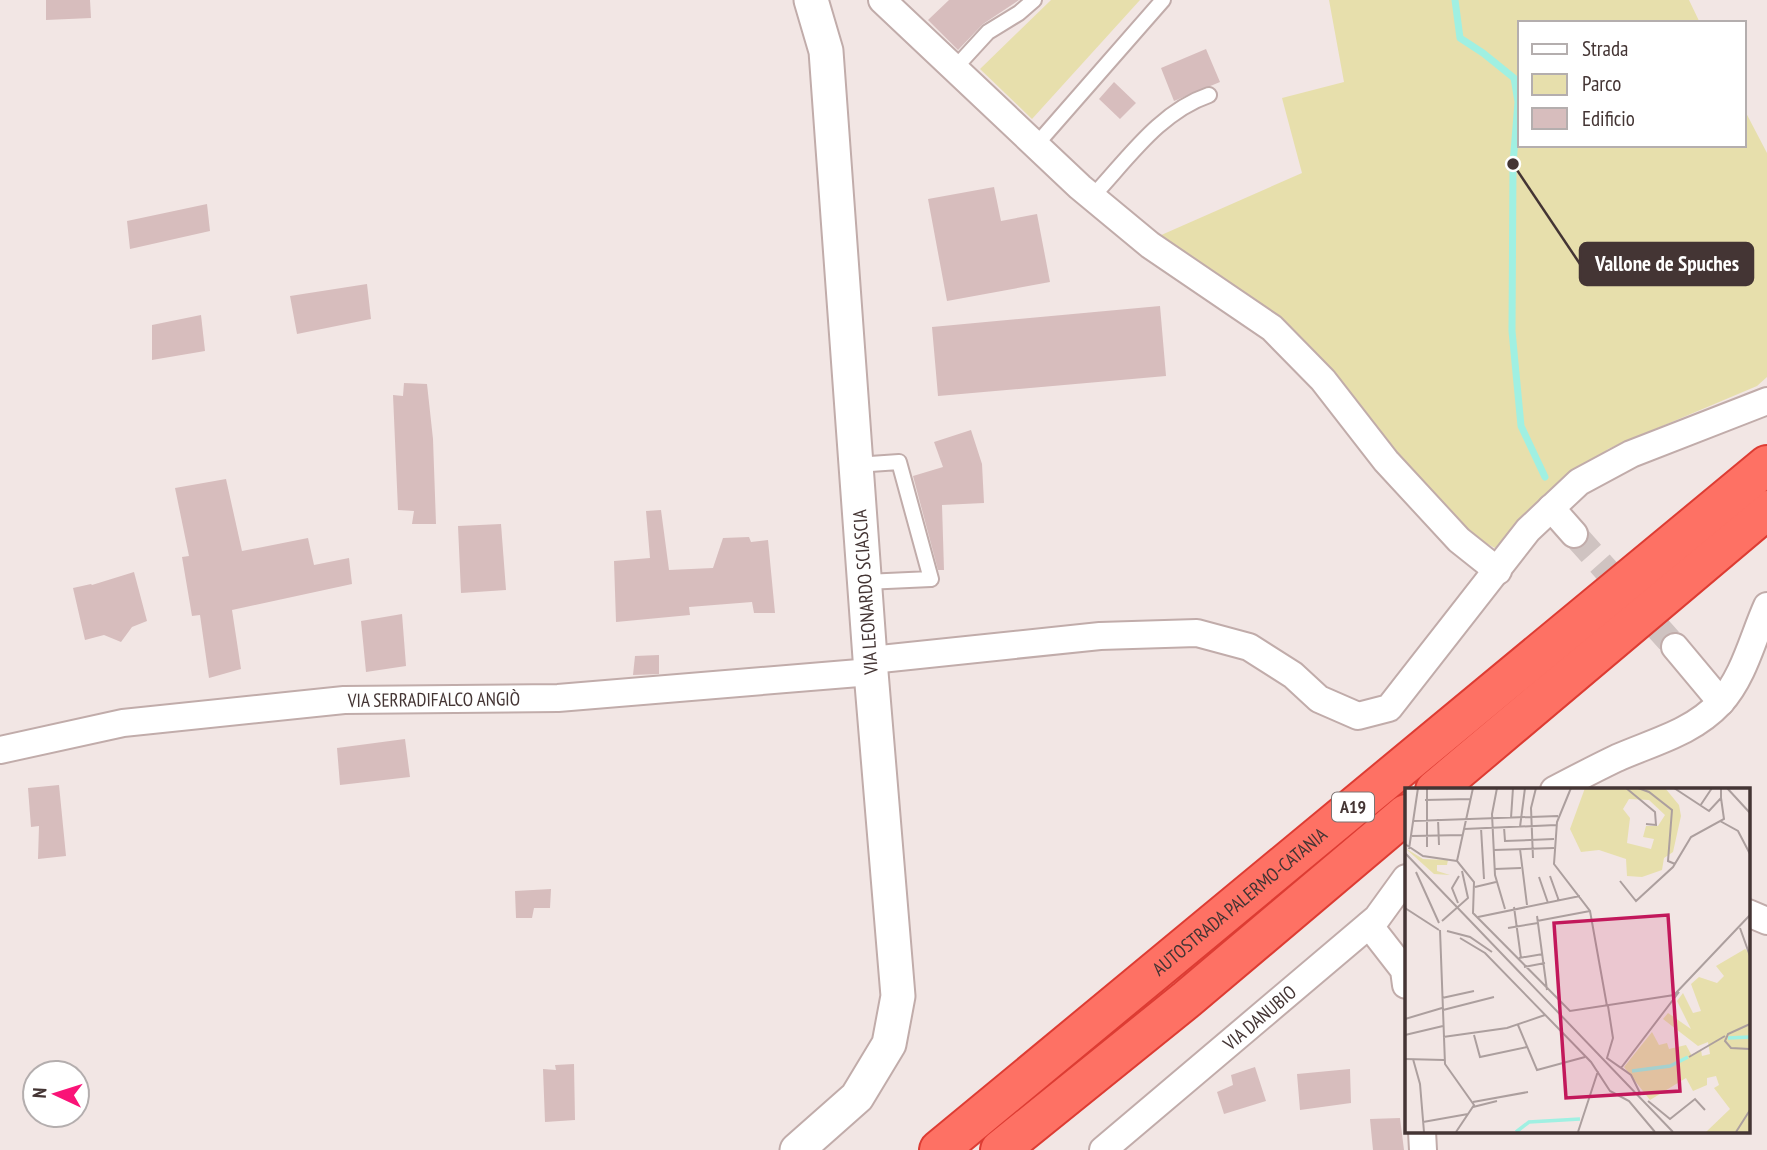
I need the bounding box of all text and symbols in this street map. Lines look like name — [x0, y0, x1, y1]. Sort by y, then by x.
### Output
legend — [1518, 21, 1746, 147]
text: Strada — [1582, 35, 1628, 62]
text: Parco — [1582, 70, 1621, 97]
text: Edificio — [1582, 105, 1635, 132]
callout: Vallone de Spuches — [1580, 243, 1753, 285]
text: Vallone de Spuches — [1594, 250, 1739, 277]
street label: VIA LEONARDO SCIASCIA — [847, 509, 883, 676]
street label: VIA SERRADIFALCO ANGIÒ — [346, 686, 520, 712]
inset map — [1405, 788, 1750, 1132]
road number: A19 — [1332, 792, 1374, 822]
street label: AUTOSTRADA PALERMO-CATANIA — [1147, 822, 1332, 981]
street label: VIA DANUBIO — [1217, 980, 1301, 1056]
north arrow — [21, 1059, 91, 1129]
text: N — [27, 1087, 51, 1099]

